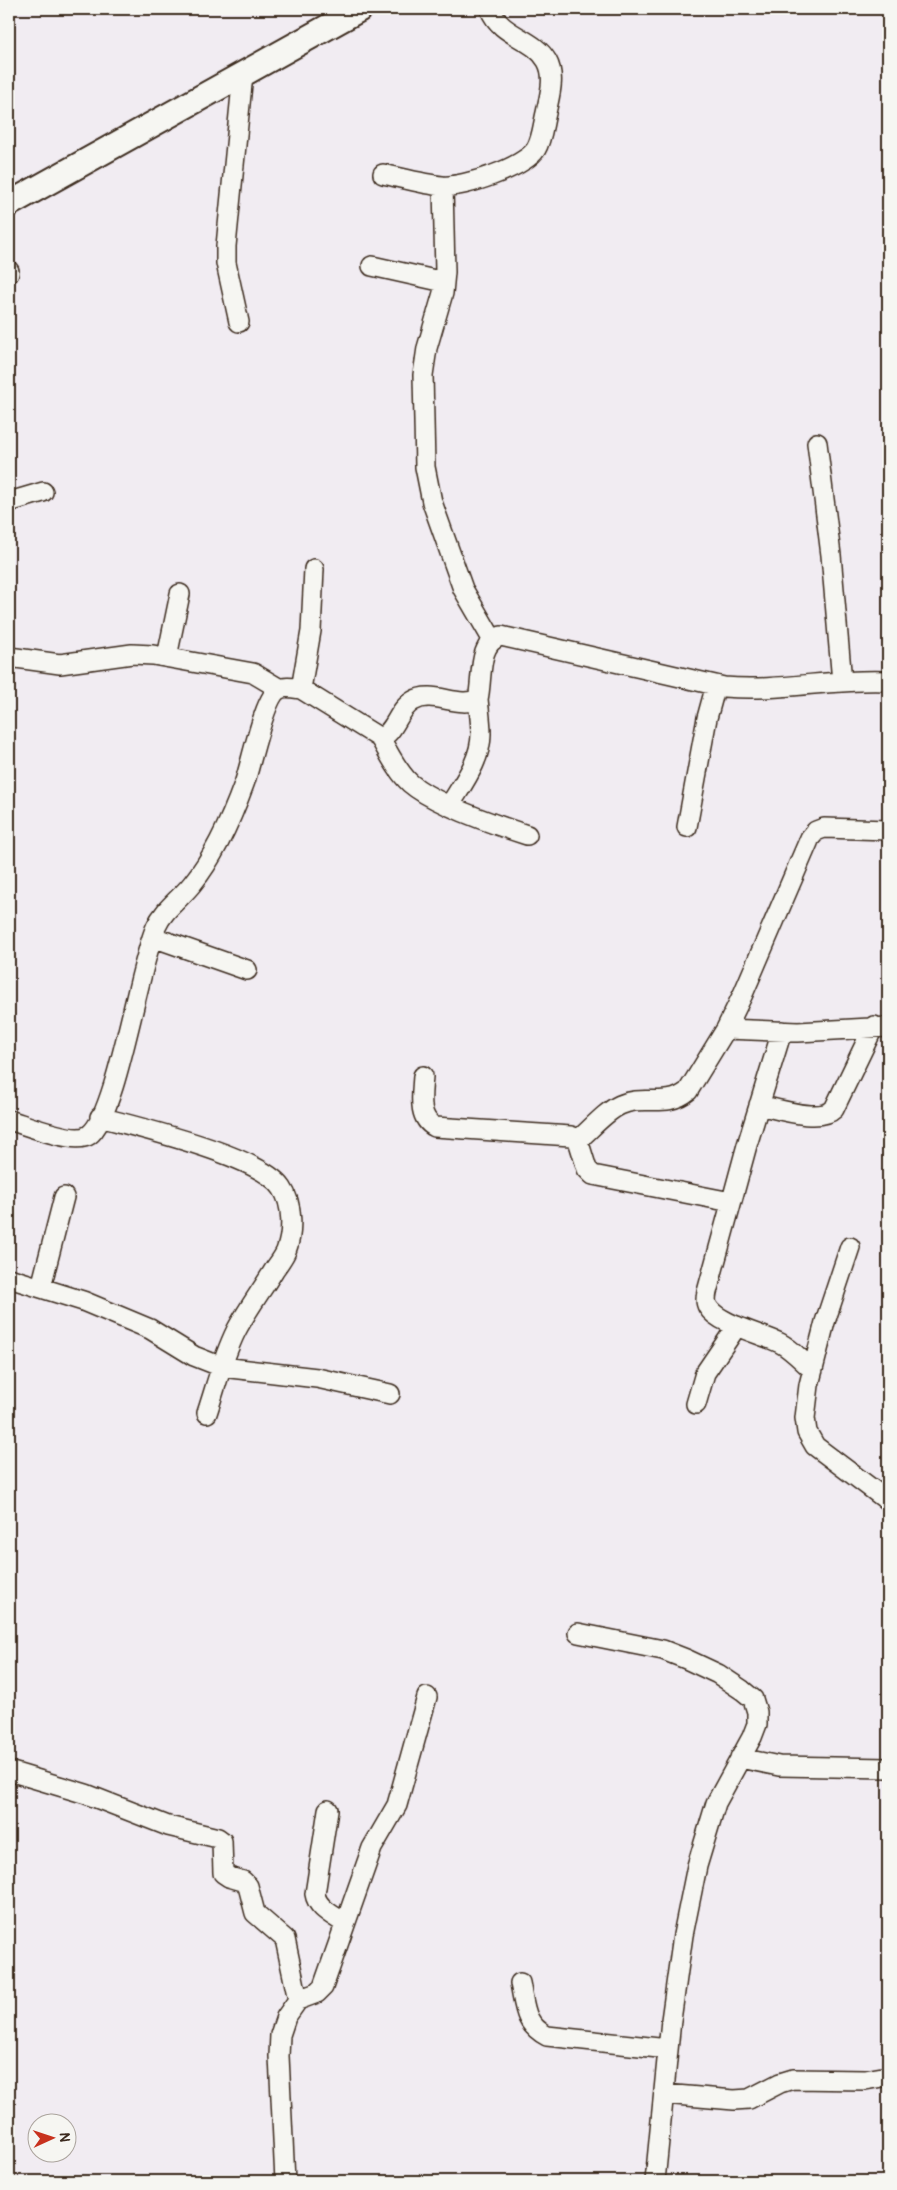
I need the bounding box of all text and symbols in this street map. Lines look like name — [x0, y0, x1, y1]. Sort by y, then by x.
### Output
north arrow — [28, 2112, 78, 2162]
text: N — [56, 2132, 73, 2143]

